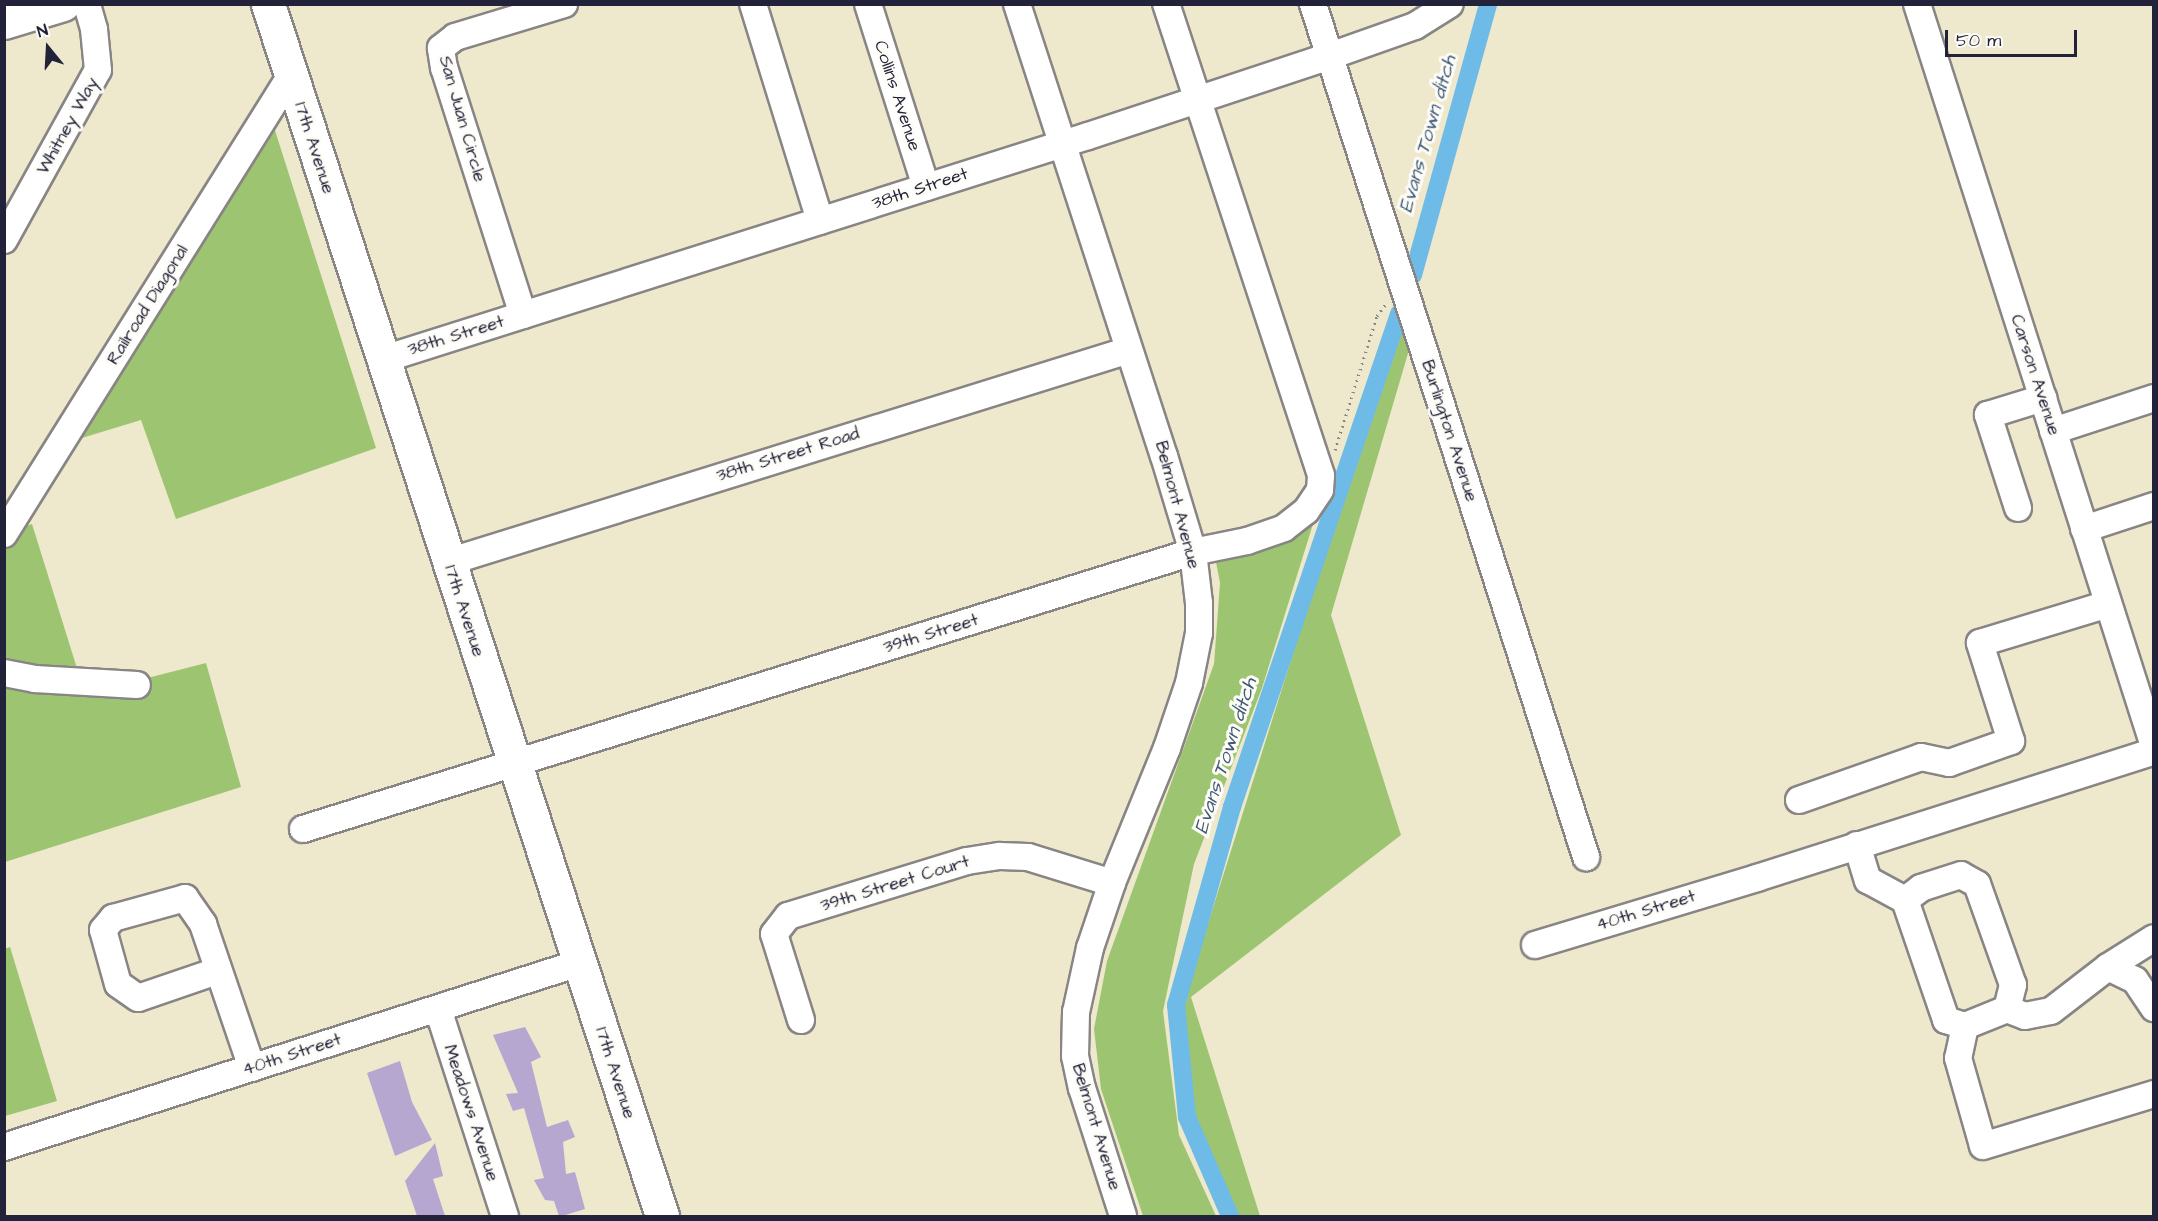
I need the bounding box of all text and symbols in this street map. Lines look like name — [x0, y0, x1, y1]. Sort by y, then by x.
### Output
north arrow — [18, 18, 78, 78]
scale bar — [1948, 18, 2080, 56]
text: N — [34, 19, 51, 43]
text: 50 m — [1956, 28, 2001, 53]
street label: Collins Avenue — [869, 38, 925, 154]
street label: San Juan Circle — [434, 53, 490, 185]
water label: Evans Town ditch — [1394, 53, 1462, 215]
street label: Whitney Way — [32, 74, 104, 178]
street label: 17th Avenue — [289, 99, 339, 197]
street label: 38th Street — [869, 163, 971, 215]
street label: Railroad Diagonal — [103, 241, 193, 369]
street label: 38th Street — [405, 311, 507, 361]
street label: Carson Avenue — [2005, 312, 2065, 438]
street label: Burlington Avenue — [1416, 357, 1482, 505]
street label: 38th Street Road — [714, 423, 862, 487]
street label: Belmont Avenue — [1150, 439, 1204, 571]
street label: 17th Avenue — [439, 562, 489, 660]
street label: 39th Street — [881, 609, 981, 659]
water label: Evans Town ditch — [1190, 675, 1262, 837]
street label: 39th Street Court — [818, 851, 972, 917]
street label: 40th Street — [1594, 886, 1698, 936]
street label: 17th Avenue — [590, 1024, 640, 1122]
street label: 40th Street — [240, 1029, 344, 1081]
street label: Meadows Avenue — [439, 1042, 503, 1184]
street label: Belmont Avenue — [1066, 1061, 1126, 1193]

